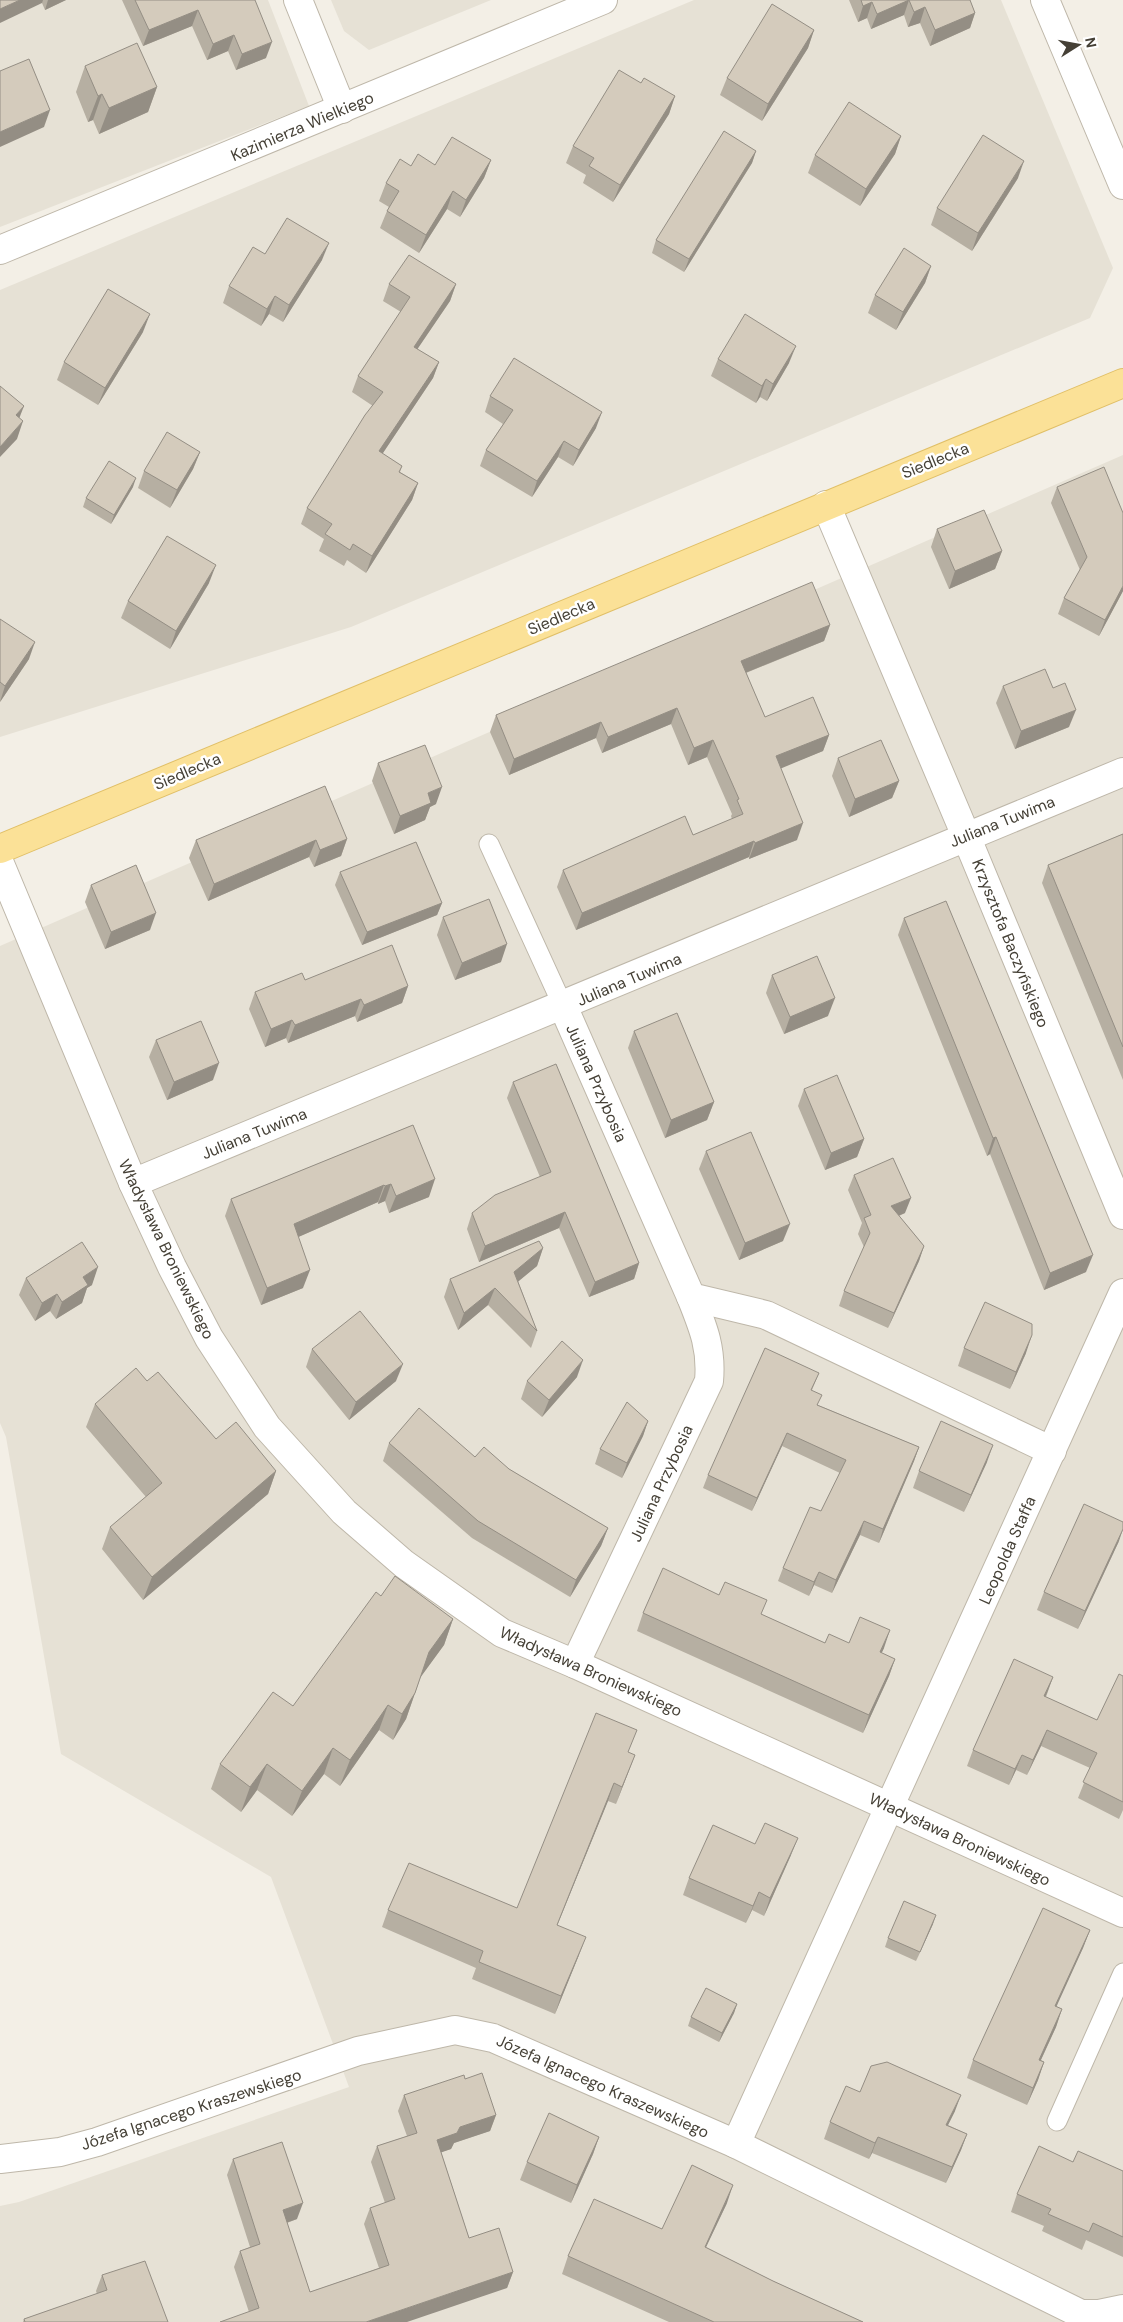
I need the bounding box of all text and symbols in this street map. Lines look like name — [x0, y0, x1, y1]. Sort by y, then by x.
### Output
north arrow — [1053, 20, 1103, 70]
text: N — [1081, 36, 1101, 49]
street label: Kazimierza Wielkiego — [228, 87, 377, 166]
street label: Siedlecka — [898, 437, 972, 483]
street label: Siedlecka — [525, 593, 598, 640]
street label: Siedlecka — [151, 748, 224, 795]
street label: Juliana Tuwima — [946, 791, 1058, 852]
street label: Krzysztofa Baczyńskiego — [967, 856, 1054, 1031]
street label: Juliana Tuwima — [574, 948, 685, 1011]
street label: Juliana Przybosia — [561, 1021, 632, 1145]
street label: Juliana Tuwima — [198, 1103, 310, 1164]
street label: Władysława Broniewskiego — [114, 1156, 219, 1343]
street label: Juliana Przybosia — [625, 1421, 698, 1545]
street label: Leopolda Staffa — [974, 1493, 1041, 1608]
street label: Władysława Broniewskiego — [496, 1622, 685, 1721]
street label: Władysława Broniewskiego — [866, 1788, 1054, 1891]
street label: Józefa Ignacego Kraszewskiego — [493, 2030, 712, 2143]
street label: Józefa Ignacego Kraszewskiego — [78, 2064, 304, 2155]

